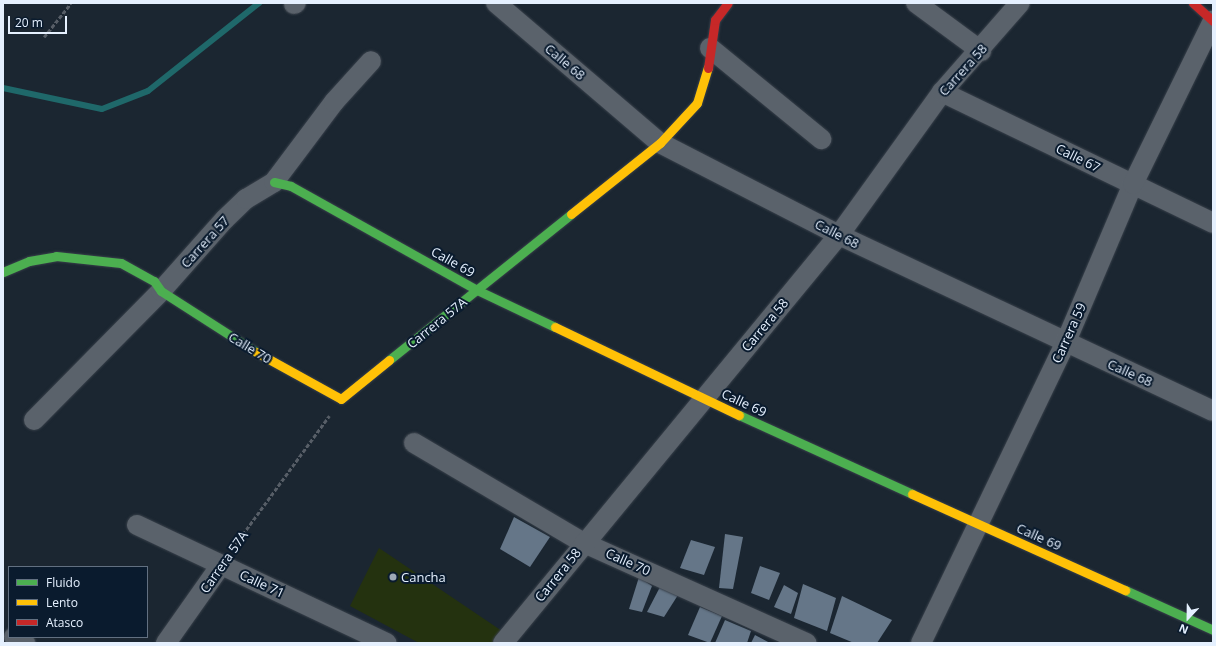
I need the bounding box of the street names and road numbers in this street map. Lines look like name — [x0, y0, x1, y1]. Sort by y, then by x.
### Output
street label: Calle 68 — [542, 41, 588, 83]
street label: Carrera 58 — [936, 41, 990, 99]
street label: Calle 67 — [1053, 141, 1103, 175]
street label: Carrera 57 — [178, 213, 232, 271]
street label: Calle 68 — [812, 216, 862, 252]
street label: Calle 69 — [428, 244, 478, 280]
street label: Carrera 57A — [404, 294, 470, 352]
street label: Carrera 58 — [738, 295, 792, 355]
street label: Carrera 59 — [1049, 301, 1089, 365]
street label: Calle 70 — [226, 329, 274, 367]
street label: Calle 68 — [1105, 356, 1155, 390]
street label: Calle 69 — [719, 386, 769, 420]
street label: Calle 69 — [1014, 520, 1064, 554]
street label: Carrera 57A — [197, 528, 251, 596]
street label: Carrera 58 — [532, 545, 584, 605]
street label: Calle 70 — [603, 545, 653, 579]
street label: Calle 71 — [237, 567, 287, 601]

